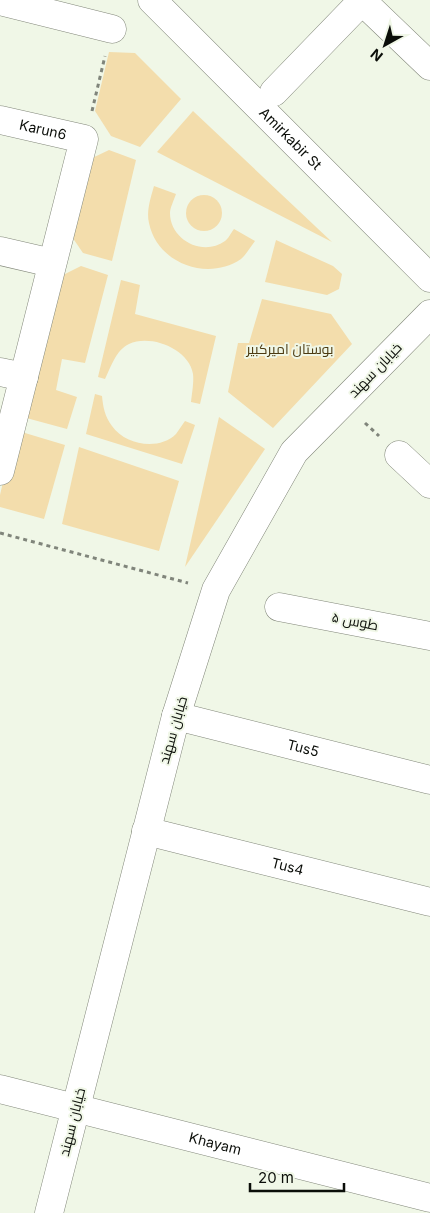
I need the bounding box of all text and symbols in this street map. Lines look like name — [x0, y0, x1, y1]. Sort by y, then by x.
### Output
north arrow — [360, 20, 410, 70]
text: N — [367, 46, 386, 65]
street label: Amirkabir St — [256, 104, 326, 173]
street label: Karun6 — [18, 116, 68, 143]
street label: خیابان سهند — [344, 339, 405, 401]
park label: بوستان امیرکبیر — [245, 340, 334, 357]
street label: طوس ۵ — [330, 608, 380, 633]
street label: خیابان سهند — [155, 694, 190, 766]
street label: Tus5 — [285, 735, 321, 760]
street label: Tus4 — [270, 854, 306, 878]
street label: خیابان سهند — [55, 1086, 88, 1158]
street label: Khayam — [187, 1128, 243, 1158]
scale bar — [250, 1160, 344, 1192]
text: 20 m — [258, 1168, 294, 1187]

